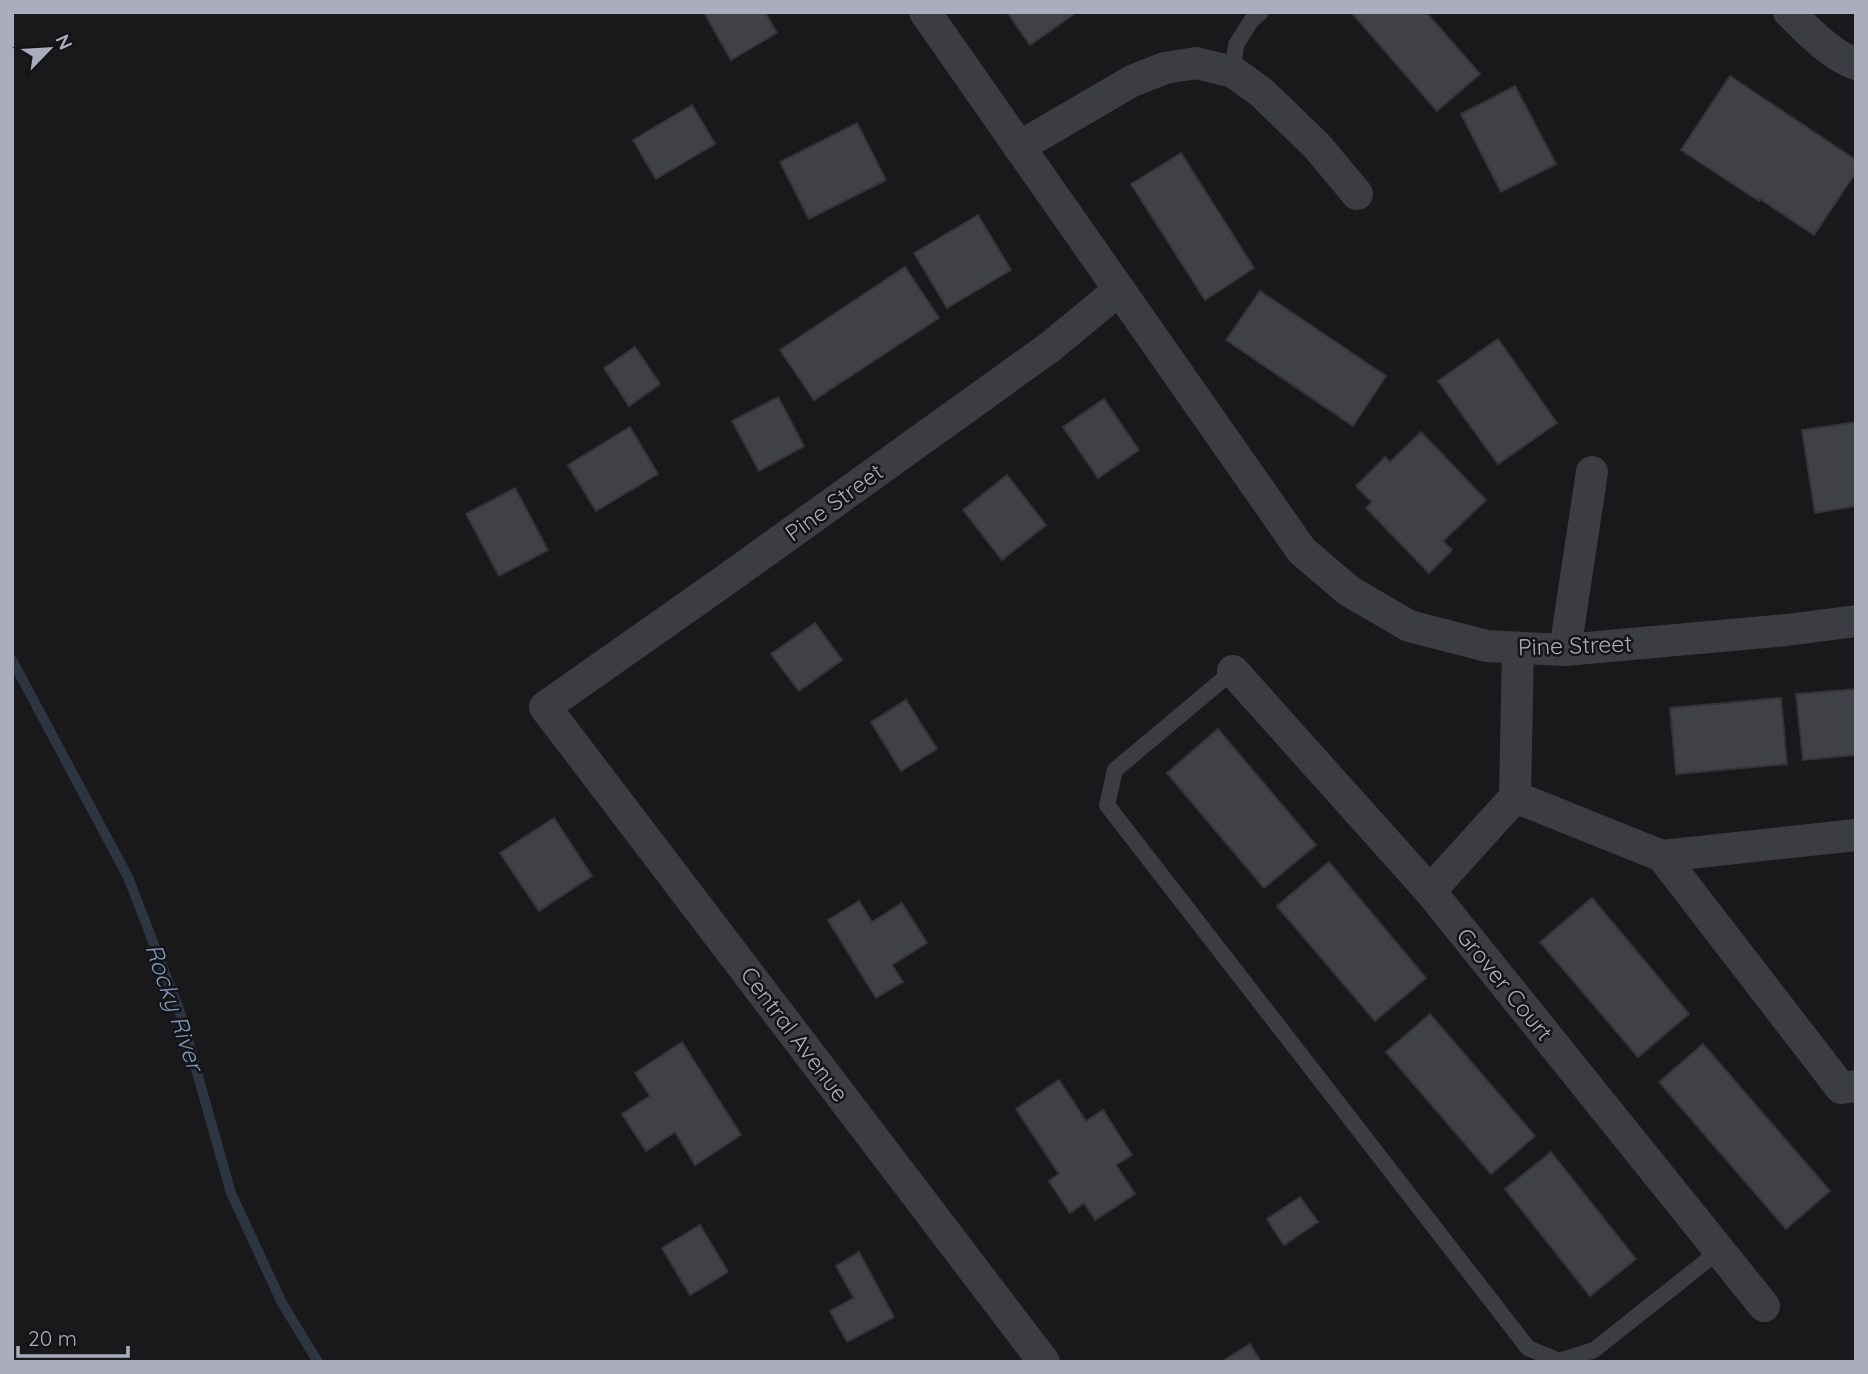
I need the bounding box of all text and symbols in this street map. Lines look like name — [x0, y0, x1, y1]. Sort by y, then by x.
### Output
north arrow — [14, 14, 84, 84]
text: N — [51, 30, 78, 53]
street label: Pine Street — [779, 457, 889, 547]
street label: Pine Street — [1517, 629, 1633, 661]
street label: Grover Court — [1451, 922, 1559, 1046]
water label: Rocky River — [139, 939, 212, 1077]
street label: Central Avenue — [735, 961, 855, 1107]
scale bar — [18, 1314, 128, 1358]
text: 20 m — [28, 1325, 77, 1351]

